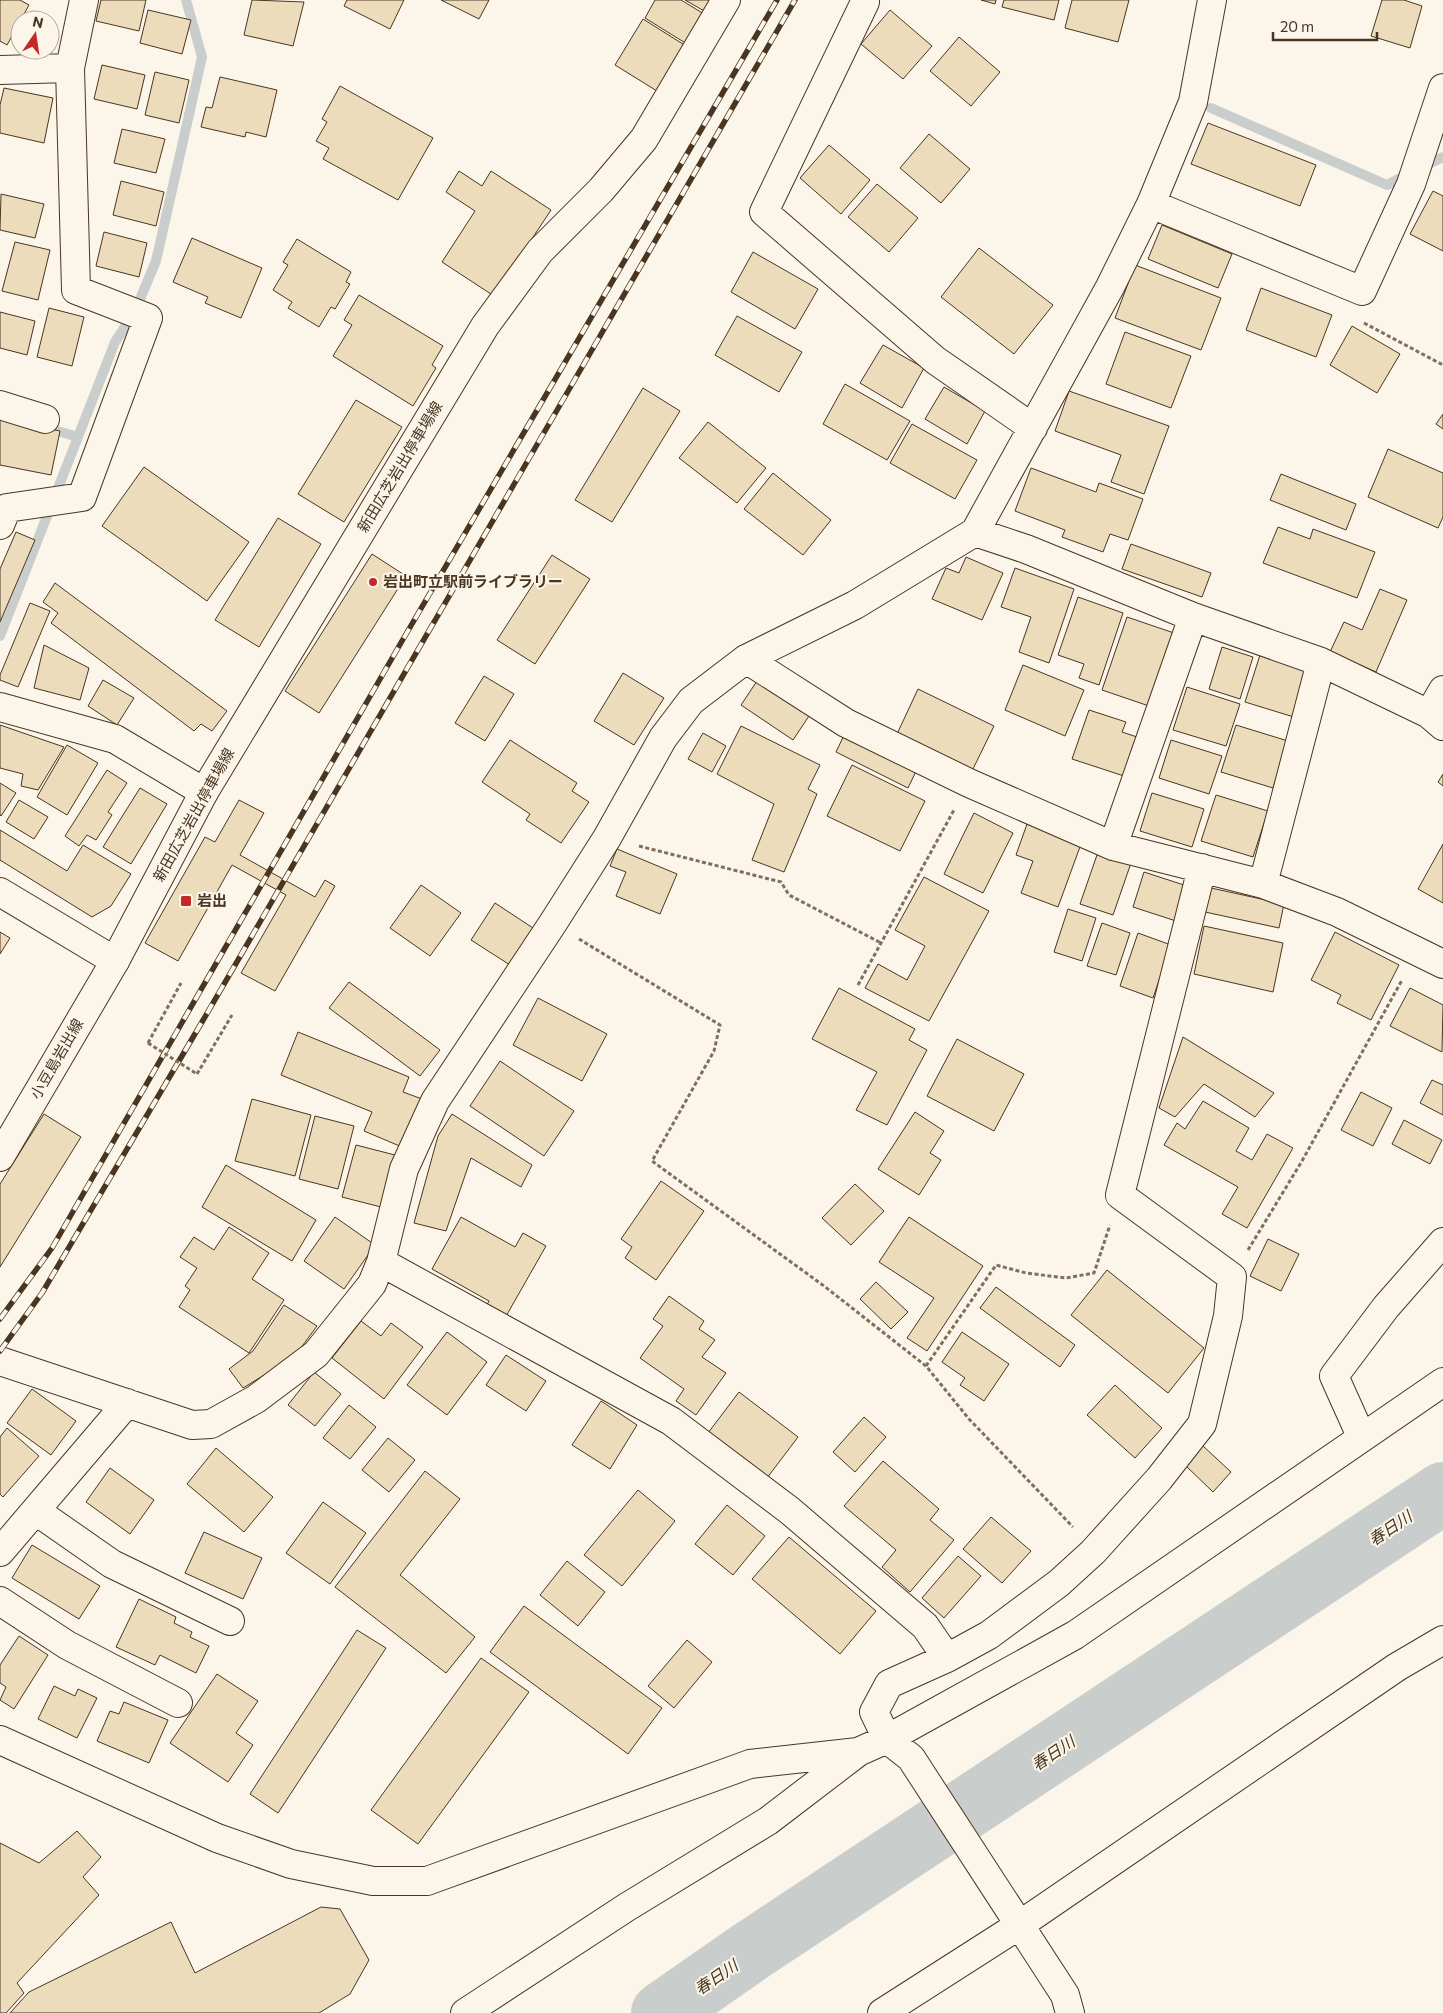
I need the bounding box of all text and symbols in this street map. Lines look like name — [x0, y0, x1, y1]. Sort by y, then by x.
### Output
north arrow — [10, 10, 60, 60]
scale bar — [1273, 10, 1377, 42]
text: N — [31, 12, 45, 31]
text: 20 m — [1280, 17, 1314, 35]
street label: 新田広芝岩出停車場線 — [353, 398, 445, 535]
place label: 岩出町立駅前ライブラリー — [383, 572, 563, 590]
marker: 岩出町立駅前ライブラリー — [367, 576, 379, 588]
street label: 新田広芝岩出停車場線 — [149, 745, 237, 884]
place label: 岩出 — [197, 891, 227, 909]
marker: 岩出 — [179, 894, 193, 908]
street label: 小豆島岩出線 — [26, 1015, 86, 1102]
water label: 春日川 — [1365, 1505, 1417, 1549]
water label: 春日川 — [1028, 1730, 1080, 1774]
water label: 春日川 — [691, 1954, 743, 1998]

